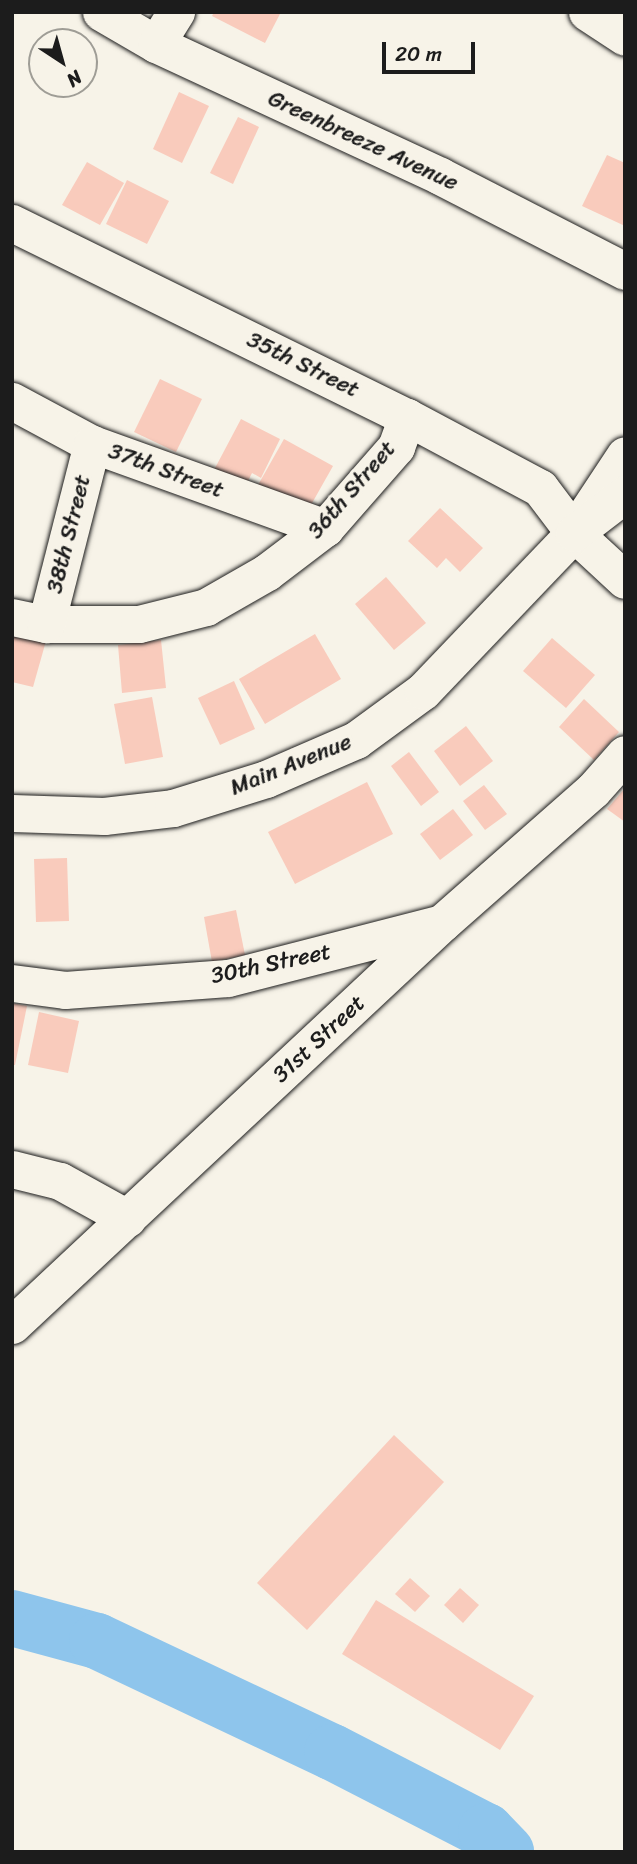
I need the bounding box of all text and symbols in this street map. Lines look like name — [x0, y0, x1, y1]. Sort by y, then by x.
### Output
north arrow — [28, 28, 98, 98]
scale bar — [385, 28, 478, 72]
text: 20 m — [395, 35, 442, 73]
text: N — [59, 62, 89, 96]
street label: Greenbreeze Avenue — [264, 85, 462, 197]
street label: 35th Street — [242, 326, 364, 404]
street label: 36th Street — [302, 435, 402, 545]
street label: 37th Street — [105, 437, 227, 505]
street label: 38th Street — [41, 472, 97, 596]
street label: Main Avenue — [226, 728, 356, 802]
street label: 30th Street — [208, 938, 334, 990]
street label: 31st Street — [267, 989, 371, 1089]

